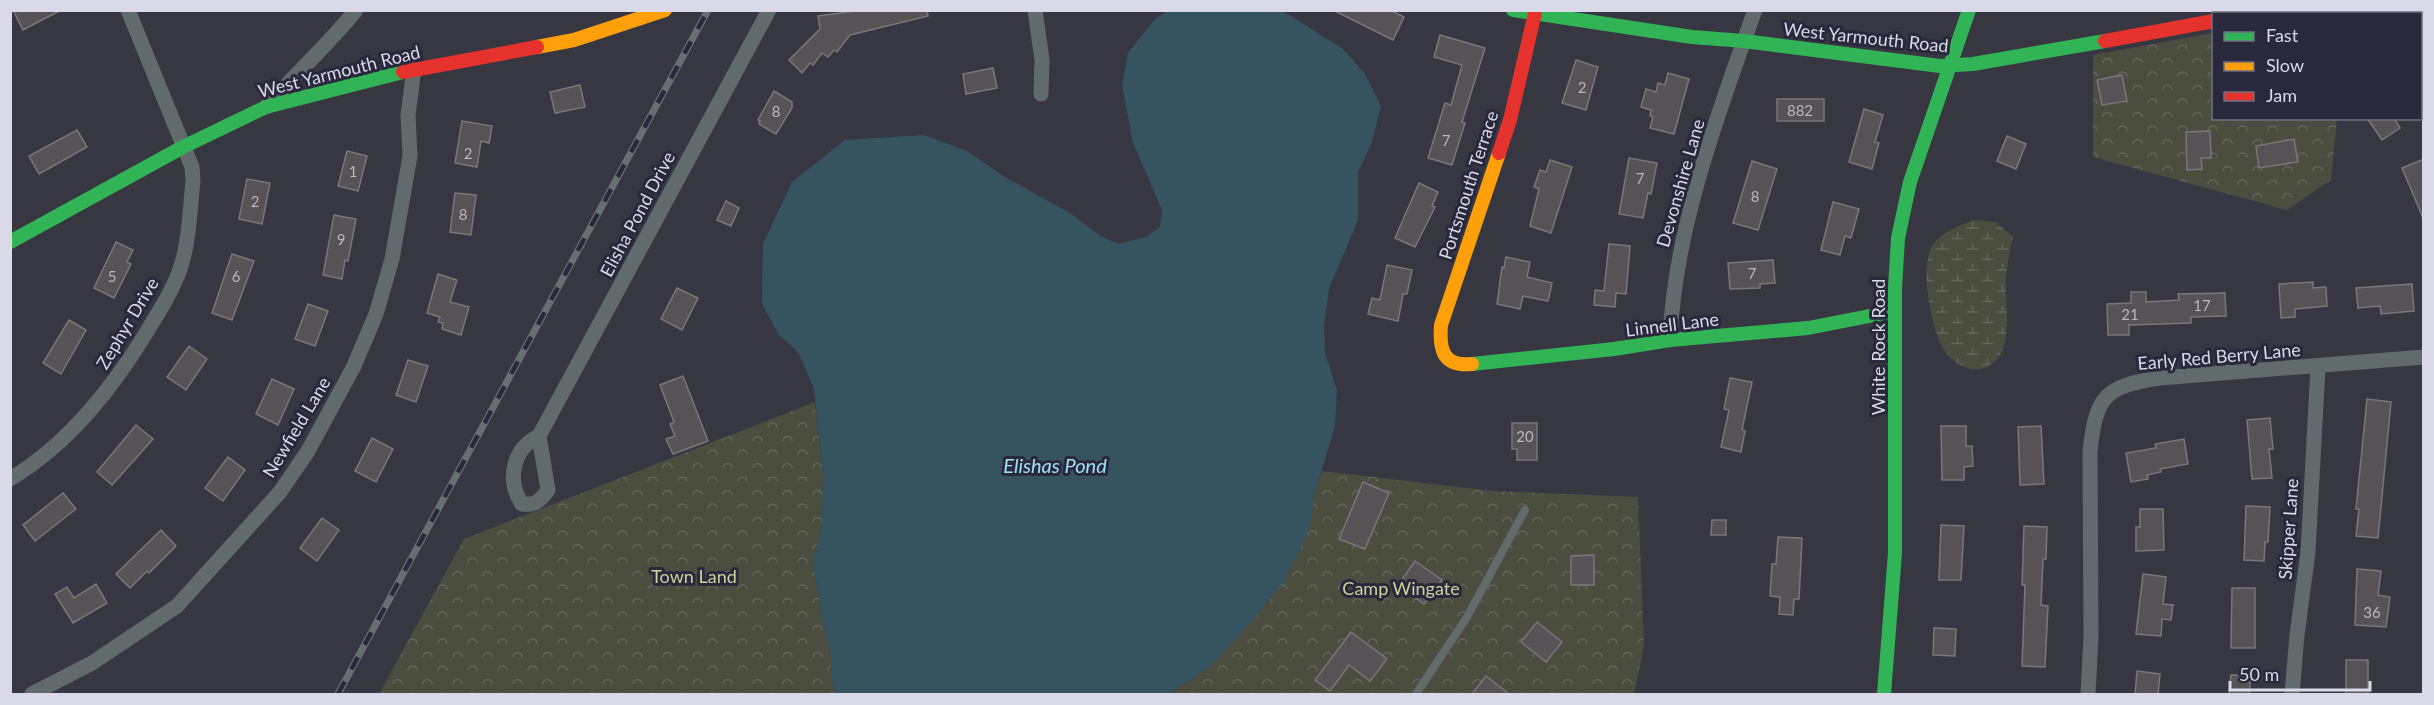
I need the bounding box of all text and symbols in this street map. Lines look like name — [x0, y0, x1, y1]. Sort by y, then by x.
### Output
legend — [2212, 12, 2422, 120]
street label: West Yarmouth Road — [1782, 17, 1950, 57]
text: Fast — [2266, 24, 2299, 46]
street label: West Yarmouth Road — [256, 40, 422, 102]
text: Slow — [2266, 54, 2304, 76]
house number: 2 — [1578, 78, 1586, 96]
text: Jam — [2266, 84, 2297, 106]
house number: 882 — [1787, 101, 1813, 119]
house number: 8 — [772, 102, 780, 120]
street label: Portsmouth Terrace — [1434, 108, 1502, 262]
street label: Devonshire Lane — [1651, 116, 1709, 250]
house number: 7 — [1442, 131, 1451, 149]
house number: 2 — [464, 144, 472, 162]
street label: Elisha Pond Drive — [595, 148, 679, 280]
house number: 1 — [349, 162, 357, 180]
house number: 7 — [1636, 169, 1645, 187]
house number: 8 — [1751, 187, 1759, 205]
house number: 2 — [251, 192, 259, 210]
house number: 8 — [459, 205, 467, 223]
house number: 9 — [337, 230, 345, 248]
house number: 7 — [1748, 264, 1757, 282]
house number: 5 — [108, 267, 116, 285]
house number: 6 — [232, 267, 241, 285]
street label: Zephyr Drive — [91, 273, 163, 373]
street label: White Rock Road — [1867, 279, 1889, 415]
house number: 17 — [2193, 296, 2211, 314]
house number: 21 — [2121, 305, 2139, 323]
street label: Linnell Lane — [1624, 307, 1720, 341]
street label: Early Red Berry Lane — [2137, 338, 2301, 374]
street label: Newfield Lane — [257, 373, 335, 481]
house number: 20 — [1516, 427, 1534, 445]
water label: Elishas Pond — [1003, 453, 1107, 477]
street label: Skipper Lane — [2273, 478, 2303, 580]
park label: Town Land — [651, 565, 737, 587]
park label: Camp Wingate — [1342, 577, 1460, 599]
house number: 36 — [2363, 603, 2381, 621]
scale bar — [2230, 654, 2370, 692]
text: 50 m — [2239, 663, 2279, 685]

